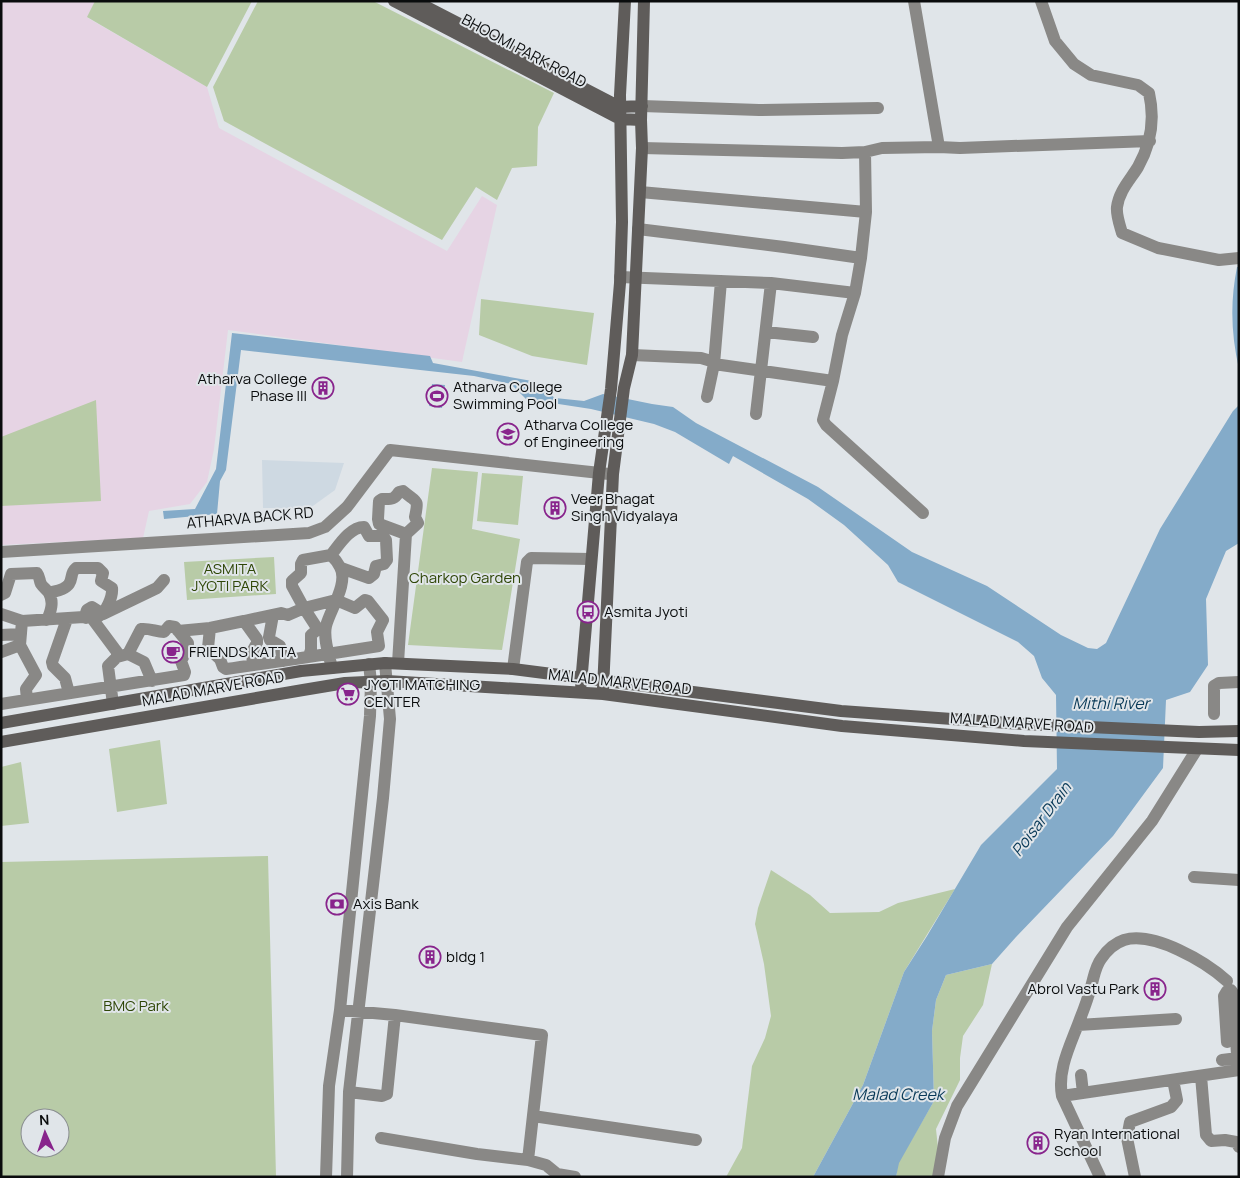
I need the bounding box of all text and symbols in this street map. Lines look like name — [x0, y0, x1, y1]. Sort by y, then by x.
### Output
street label: BHOOMI PARK ROAD — [458, 9, 590, 92]
place label: Atharva College Phase III — [198, 368, 307, 406]
building icon: Atharva College Phase III — [311, 376, 335, 400]
place label: Atharva College Swimming Pool — [453, 376, 563, 414]
sports icon: Atharva College Swimming Pool — [425, 384, 449, 408]
place label: Atharva College of Engineering — [524, 414, 634, 452]
school or university icon: Atharva College of Engineering — [496, 422, 520, 446]
place label: Veer Bhagat Singh Vidyalaya — [571, 488, 678, 526]
building icon: Veer Bhagat Singh Vidyalaya — [543, 496, 567, 520]
street label: ATHARVA BACK RD — [186, 501, 314, 534]
park label: ASMITA JYOTI PARK — [192, 558, 269, 596]
park label: Charkop Garden — [409, 567, 521, 588]
bus stop icon: Asmita Jyoti — [576, 600, 600, 624]
place label: Asmita Jyoti — [604, 601, 688, 622]
cafe icon: FRIENDS KATTA — [161, 640, 185, 664]
place label: FRIENDS KATTA — [189, 641, 297, 662]
street label: MALAD MARVE ROAD — [547, 664, 693, 699]
street label: MALAD MARVE ROAD — [140, 666, 286, 711]
place label: JYOTI MATCHING CENTER — [364, 674, 481, 712]
supermarket icon: JYOTI MATCHING CENTER — [336, 682, 360, 706]
water label: Mithi River — [1073, 692, 1152, 714]
street label: MALAD MARVE ROAD — [949, 707, 1095, 738]
water label: Poisar Drain — [1006, 777, 1076, 861]
bank icon: Axis Bank — [325, 892, 349, 916]
place label: Axis Bank — [353, 893, 419, 914]
building icon: bldg 1 — [418, 945, 442, 969]
place label: bldg 1 — [446, 946, 485, 967]
building icon: Abrol Vastu Park — [1143, 977, 1167, 1001]
place label: Abrol Vastu Park — [1028, 978, 1140, 999]
park label: BMC Park — [103, 995, 169, 1016]
water label: Malad Creek — [852, 1083, 946, 1105]
north arrow — [20, 1108, 70, 1158]
text: N — [39, 1110, 50, 1129]
place label: Ryan International School — [1054, 1123, 1180, 1161]
building icon: Ryan International School — [1026, 1131, 1050, 1155]

